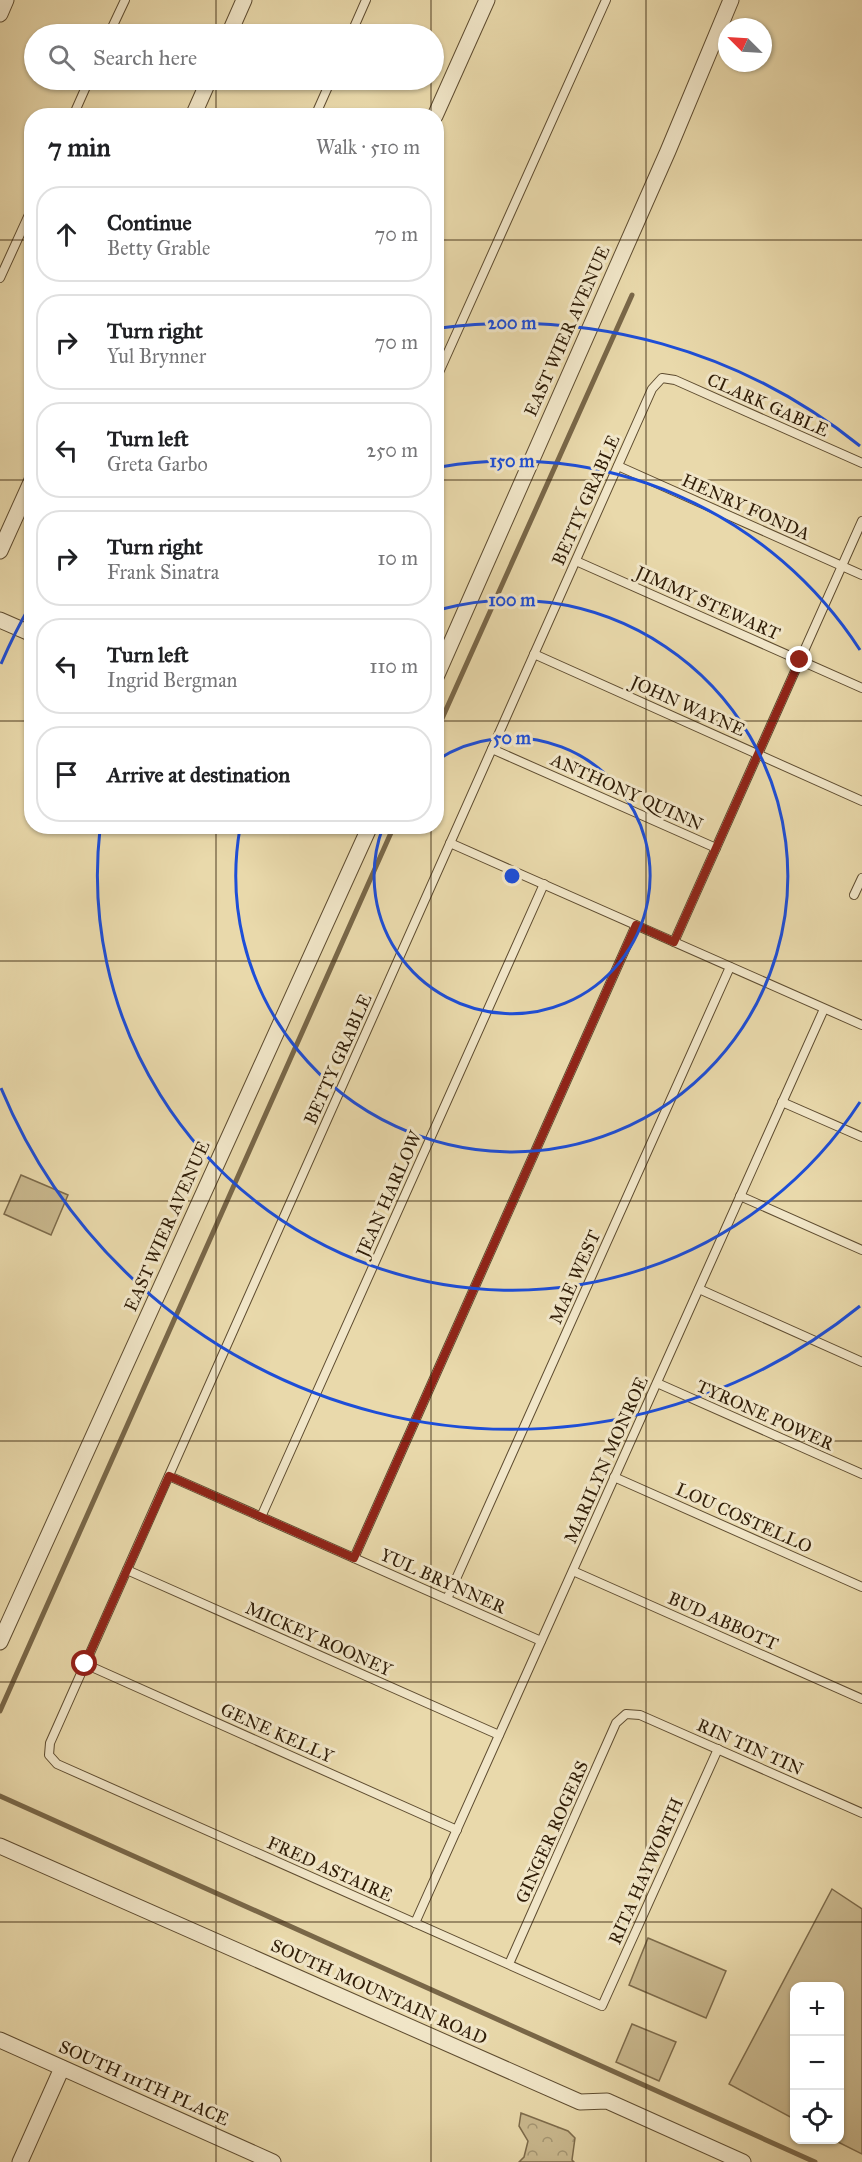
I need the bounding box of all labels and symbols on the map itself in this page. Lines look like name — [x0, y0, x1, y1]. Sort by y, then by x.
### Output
north arrow — [718, 18, 772, 72]
street label: EAST WIER AVENUE — [519, 242, 615, 420]
text: 200 m — [488, 312, 537, 334]
street label: CLARK GABLE — [704, 368, 832, 442]
street label: BETTY GRABLE — [547, 431, 625, 569]
text: 150 m — [490, 450, 535, 472]
street label: HENRY FONDA — [679, 469, 813, 545]
street label: JIMMY STEWART — [630, 560, 784, 646]
text: 100 m — [489, 589, 536, 611]
route end — [786, 646, 812, 672]
street label: JOHN WAYNE — [625, 670, 749, 742]
text: 50 m — [493, 727, 532, 749]
street label: ANTHONY QUINN — [547, 748, 706, 835]
centre of rings — [502, 866, 522, 886]
street label: BETTY GRABLE — [299, 990, 377, 1128]
street label: JEAN HARLOW — [351, 1127, 428, 1263]
street label: EAST WIER AVENUE — [119, 1137, 215, 1315]
street label: MAE WEST — [545, 1227, 605, 1327]
street label: MARILYN MONROE — [559, 1373, 653, 1547]
street label: TYRONE POWER — [693, 1375, 838, 1456]
street label: LOU COSTELLO — [672, 1478, 816, 1558]
street label: YUL BRYNNER — [377, 1544, 510, 1619]
street label: BUD ABBOTT — [664, 1587, 782, 1655]
street label: MICKEY ROONEY — [242, 1597, 396, 1681]
route start — [71, 1650, 97, 1676]
street label: GENE KELLY — [217, 1698, 337, 1768]
street label: RIN TIN TIN — [693, 1714, 807, 1780]
street label: GINGER ROGERS — [511, 1757, 593, 1907]
street label: RITA HAYWORTH — [604, 1794, 688, 1948]
street label: FRED ASTAIRE — [264, 1831, 396, 1907]
street label: SOUTH MOUNTAIN ROAD — [267, 1934, 491, 2050]
street label: SOUTH 111TH PLACE — [55, 2036, 233, 2131]

